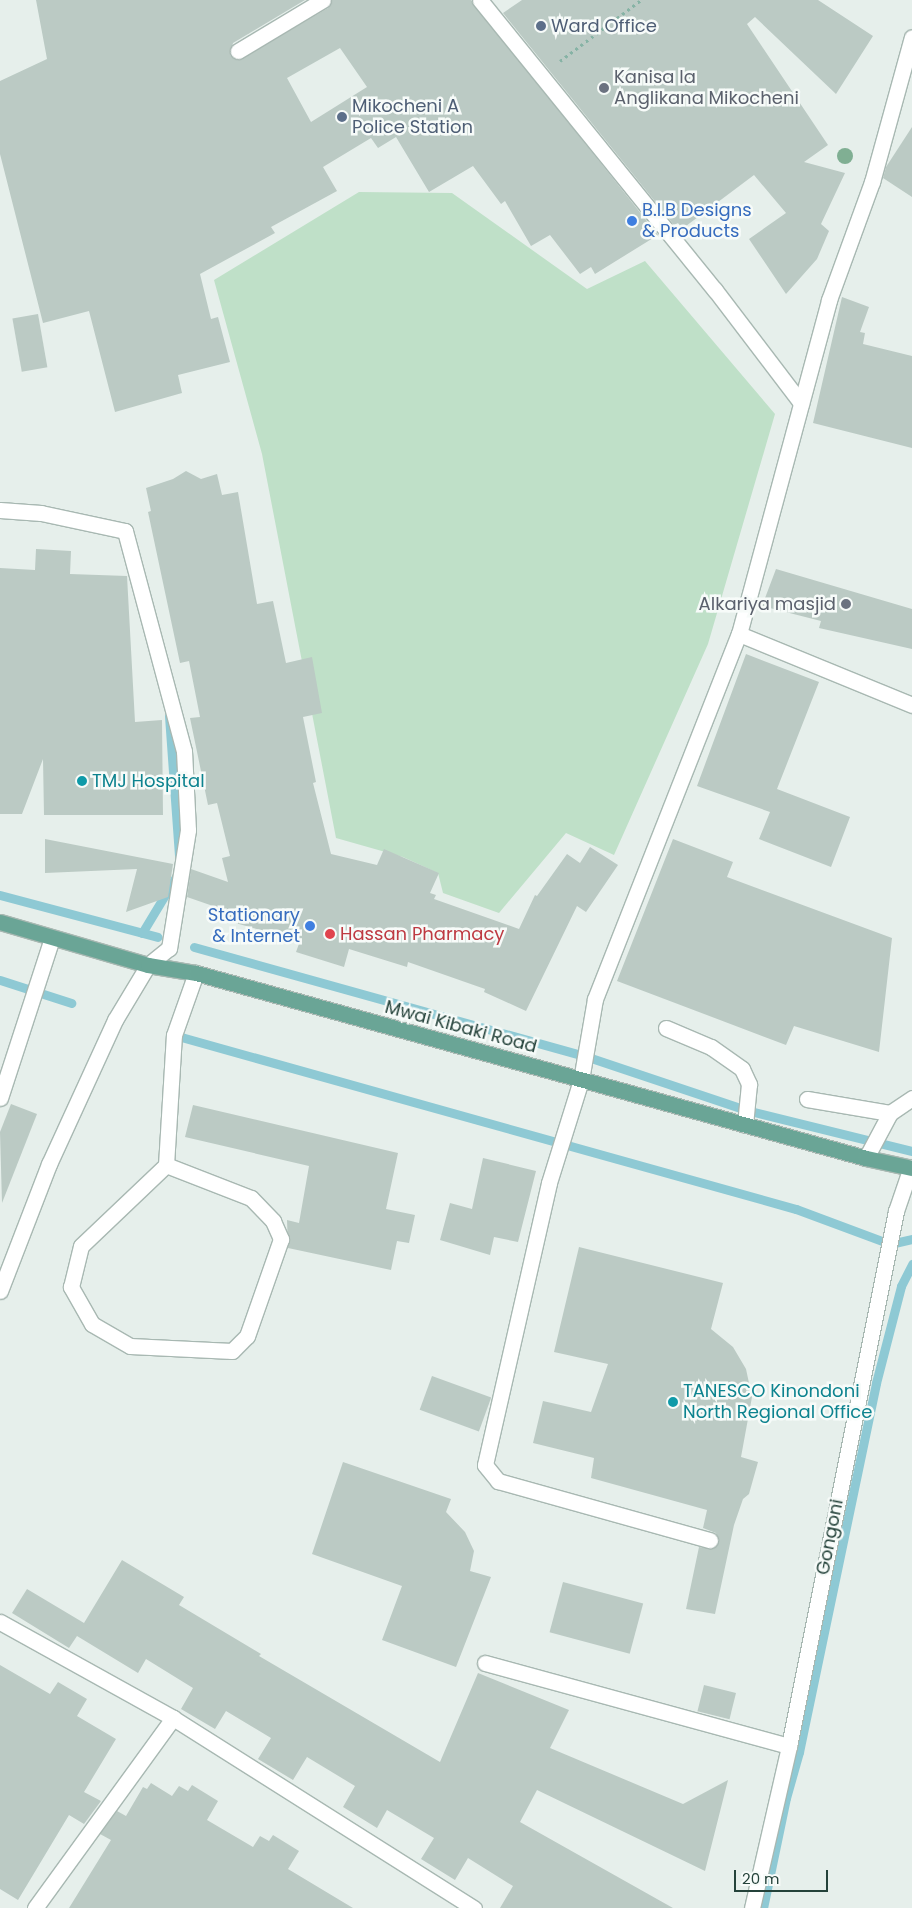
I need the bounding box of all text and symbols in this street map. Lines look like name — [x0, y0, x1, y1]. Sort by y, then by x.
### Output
place label: Ward Office — [551, 15, 657, 37]
marker: Ward Office — [535, 20, 547, 32]
place label: Kanisa la Anglikana Mikocheni — [614, 67, 799, 110]
marker: Kanisa la Anglikana Mikocheni — [598, 82, 610, 94]
place label: Mikocheni A Police Station — [352, 96, 473, 138]
marker: Mikocheni A Police Station — [336, 111, 348, 123]
place label: B.I.B Designs & Products — [642, 200, 752, 242]
marker: B.I.B Designs & Products — [626, 215, 638, 227]
place label: Alkariya masjid — [699, 593, 836, 615]
marker: Alkariya masjid — [840, 598, 852, 610]
place label: TMJ Hospital — [92, 770, 205, 792]
marker: TMJ Hospital — [76, 775, 88, 787]
place label: Stationary & Internet — [208, 905, 300, 948]
marker: Stationary & Internet — [304, 920, 316, 932]
place label: Hassan Pharmacy — [340, 923, 505, 945]
marker: Hassan Pharmacy — [324, 928, 336, 940]
street label: Mwai Kibaki Road — [383, 996, 539, 1058]
place label: TANESCO Kinondoni North Regional Office — [683, 1381, 872, 1424]
marker: TANESCO Kinondoni North Regional Office — [667, 1396, 679, 1408]
street label: Gongoni — [812, 1497, 848, 1577]
scale bar — [737, 1860, 831, 1892]
text: 20 m — [742, 1868, 780, 1889]

